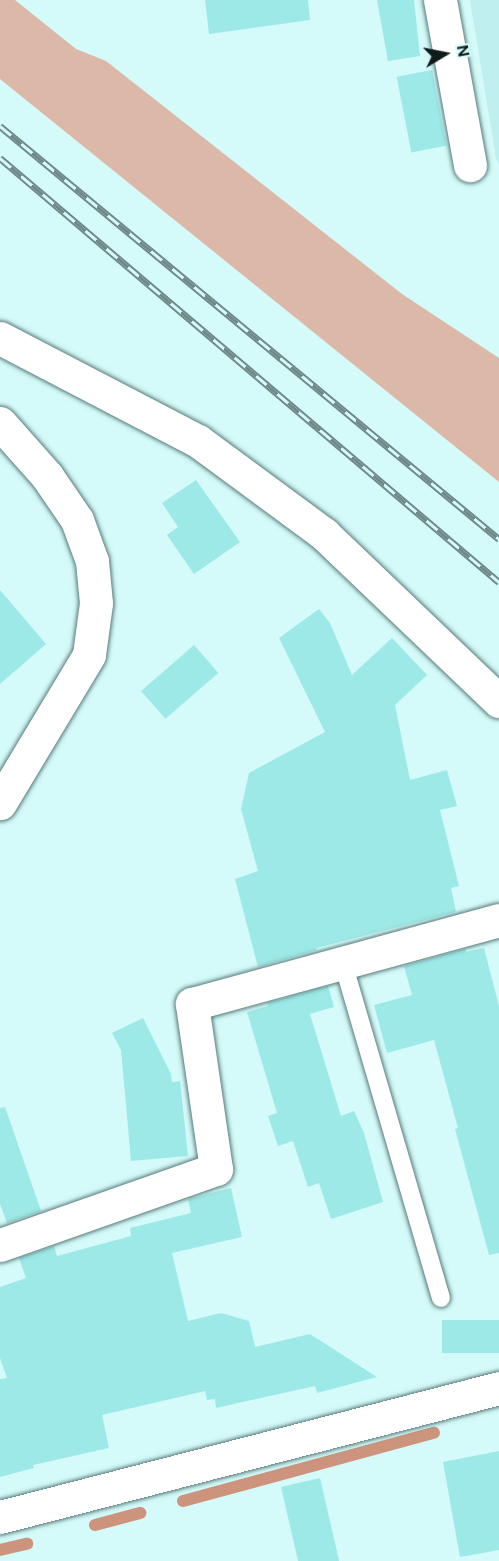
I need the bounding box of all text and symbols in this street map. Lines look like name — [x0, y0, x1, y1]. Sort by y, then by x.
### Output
north arrow — [415, 24, 475, 84]
text: N — [452, 43, 475, 58]

